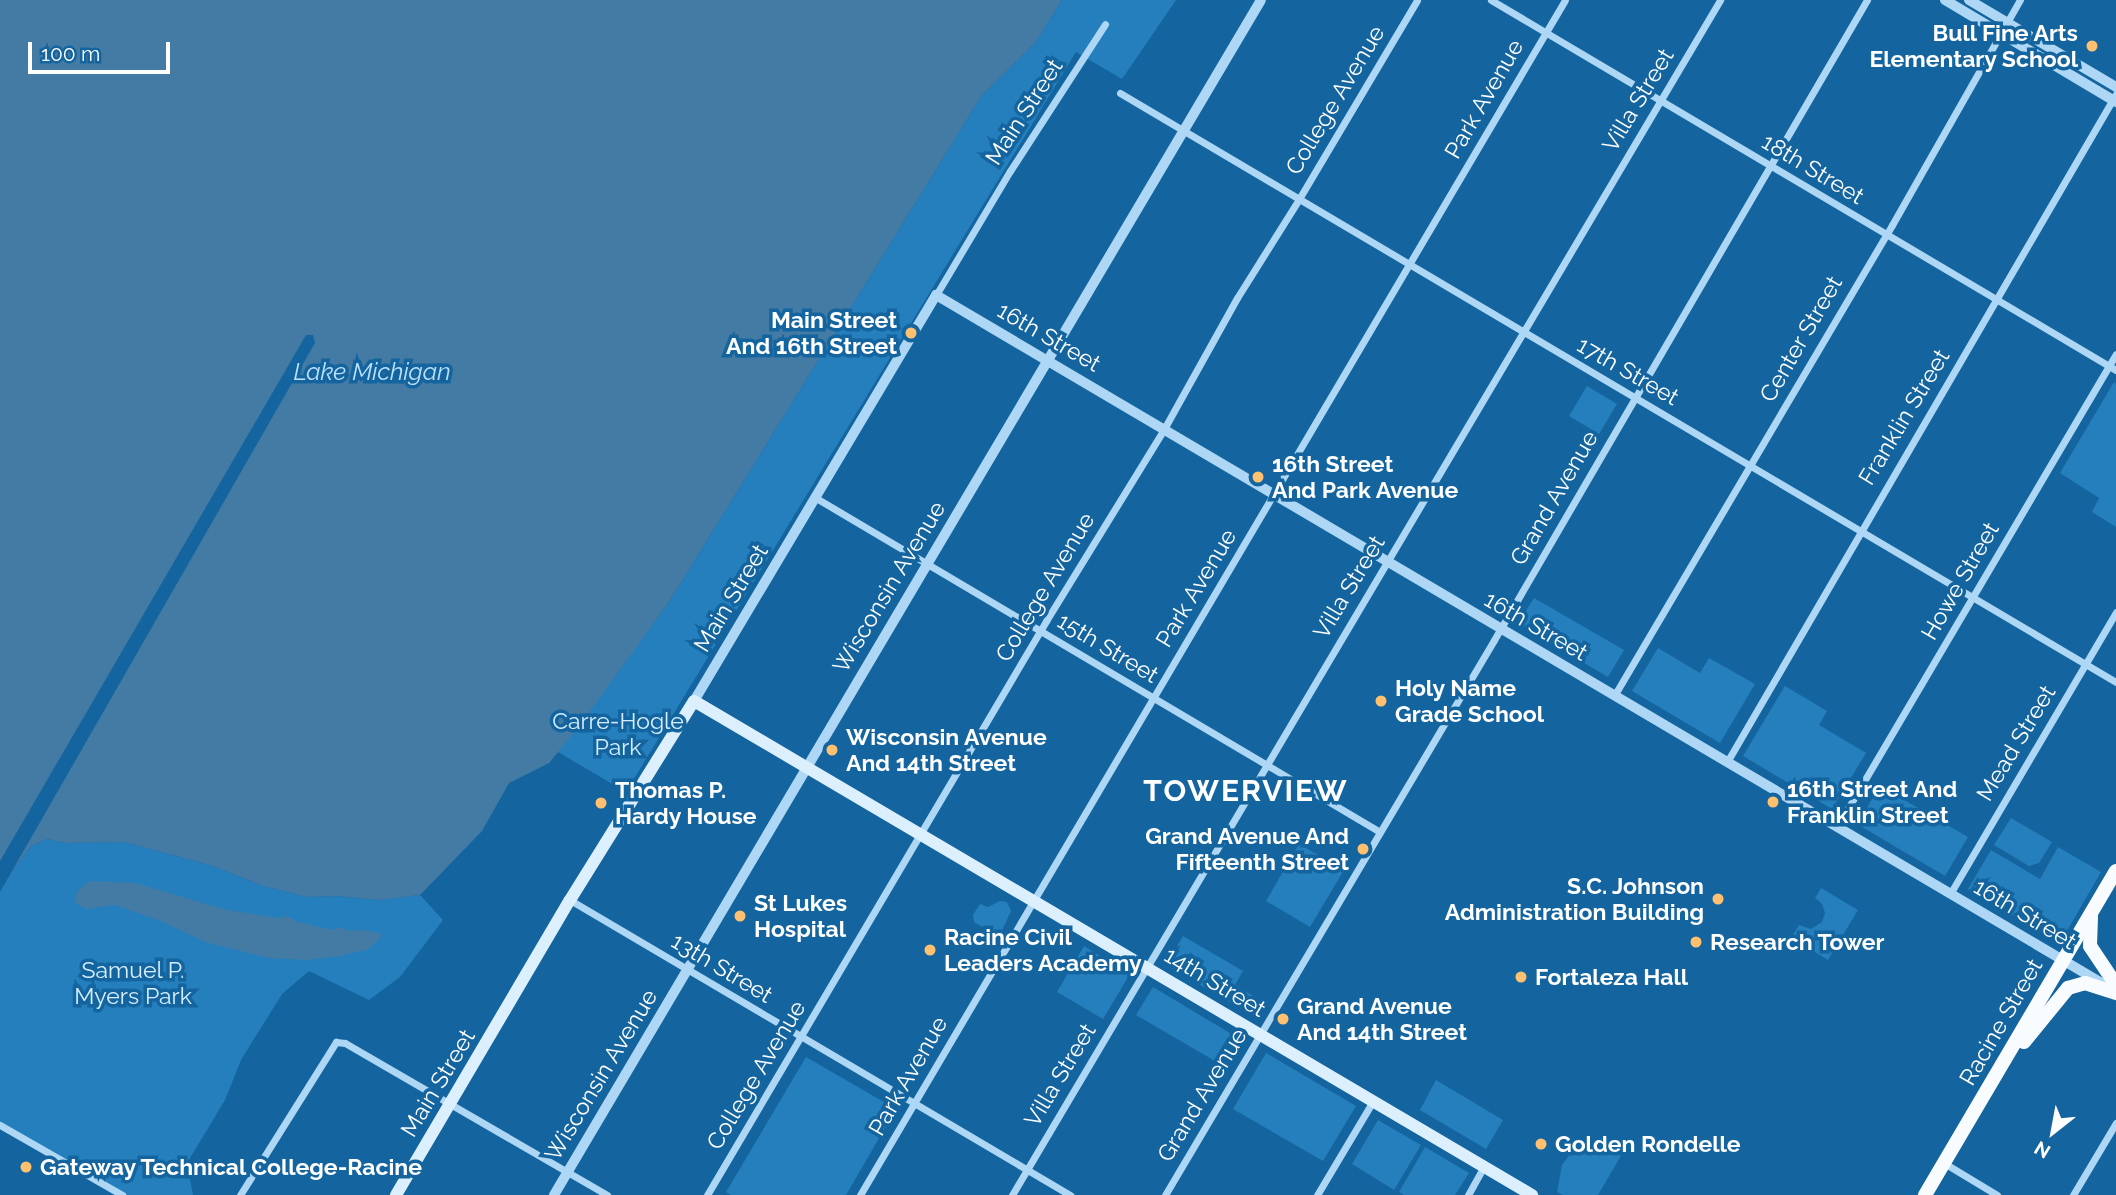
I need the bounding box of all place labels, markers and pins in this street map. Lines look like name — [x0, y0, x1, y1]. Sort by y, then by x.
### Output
place label: Bull Fine Arts Elementary School — [1869, 19, 2078, 73]
marker: Bull Fine Arts Elementary School — [2084, 38, 2100, 54]
place label: Main Street And 16th Street — [726, 306, 897, 360]
marker: Main Street And 16th Street — [903, 325, 919, 341]
place label: 16th Street And Park Avenue — [1272, 450, 1459, 504]
marker: 16th Street And Park Avenue — [1250, 469, 1266, 485]
place label: Holy Name Grade School — [1395, 674, 1544, 728]
marker: Holy Name Grade School — [1373, 693, 1389, 709]
place label: Wisconsin Avenue And 14th Street — [846, 723, 1047, 777]
marker: Wisconsin Avenue And 14th Street — [824, 742, 840, 758]
place label: 16th Street And Franklin Street — [1787, 775, 1958, 829]
place label: Thomas P. Hardy House — [615, 776, 757, 830]
marker: 16th Street And Franklin Street — [1765, 794, 1781, 810]
marker: Thomas P. Hardy House — [593, 795, 609, 811]
place label: Grand Avenue And Fifteenth Street — [1144, 822, 1349, 876]
marker: Grand Avenue And Fifteenth Street — [1355, 841, 1371, 857]
place label: S.C. Johnson Administration Building — [1445, 872, 1704, 926]
place label: St Lukes Hospital — [754, 889, 847, 943]
marker: S.C. Johnson Administration Building — [1710, 891, 1726, 907]
marker: St Lukes Hospital — [732, 908, 748, 924]
place label: Racine Civil Leaders Academy — [944, 923, 1142, 977]
place label: Research Tower — [1710, 928, 1885, 956]
marker: Research Tower — [1688, 934, 1704, 950]
marker: Racine Civil Leaders Academy — [922, 942, 938, 958]
place label: Fortaleza Hall — [1535, 963, 1688, 991]
marker: Fortaleza Hall — [1513, 969, 1529, 985]
place label: Grand Avenue And 14th Street — [1297, 992, 1467, 1046]
marker: Grand Avenue And 14th Street — [1275, 1011, 1291, 1027]
place label: Golden Rondelle — [1555, 1130, 1741, 1158]
marker: Golden Rondelle — [1533, 1136, 1549, 1152]
place label: Gateway Technical College-Racine — [40, 1153, 424, 1181]
marker: Gateway Technical College-Racine — [18, 1159, 34, 1175]

